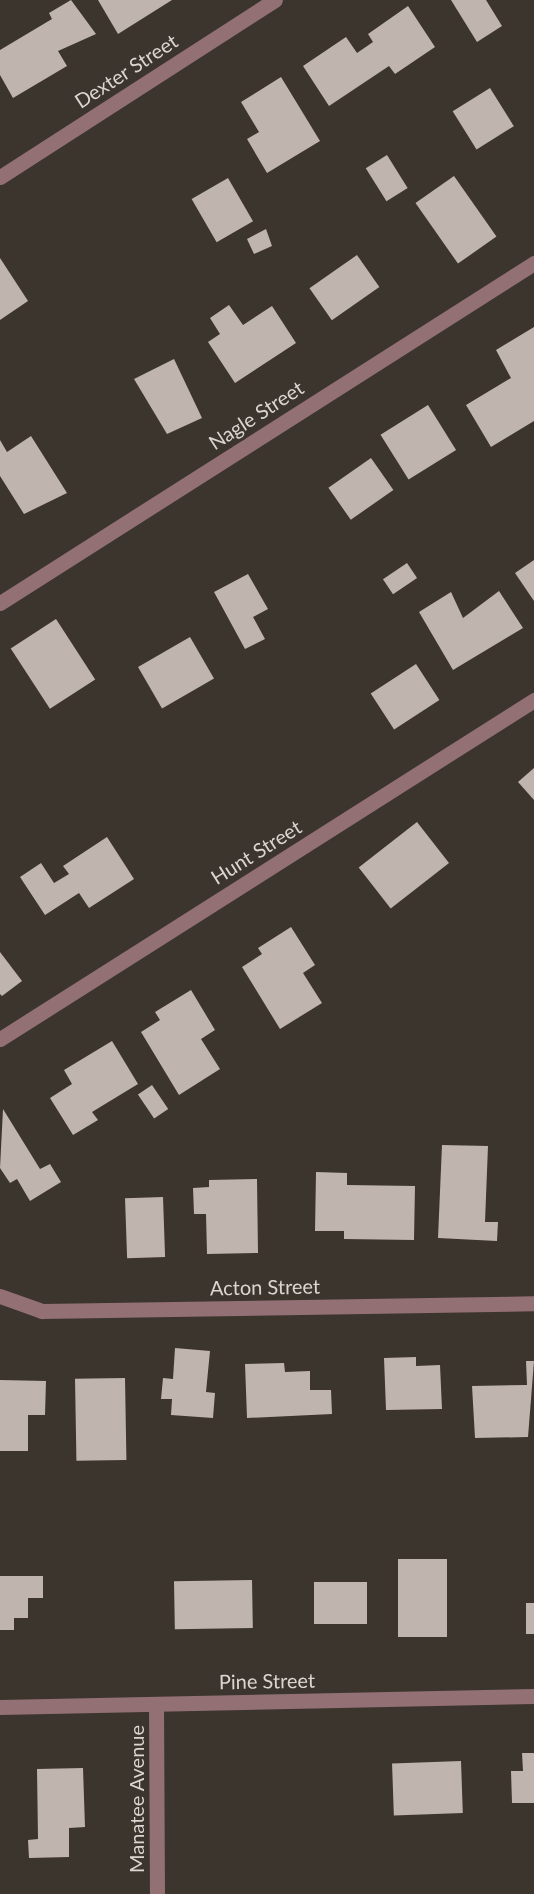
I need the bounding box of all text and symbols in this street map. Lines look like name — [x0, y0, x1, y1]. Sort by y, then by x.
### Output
street label: Dexter Street — [70, 29, 182, 113]
street label: Nagle Street — [204, 375, 308, 455]
street label: Hunt Street — [206, 815, 306, 889]
street label: Acton Street — [210, 1274, 320, 1300]
street label: Pine Street — [219, 1668, 315, 1694]
street label: Manatee Avenue — [124, 1725, 148, 1873]

